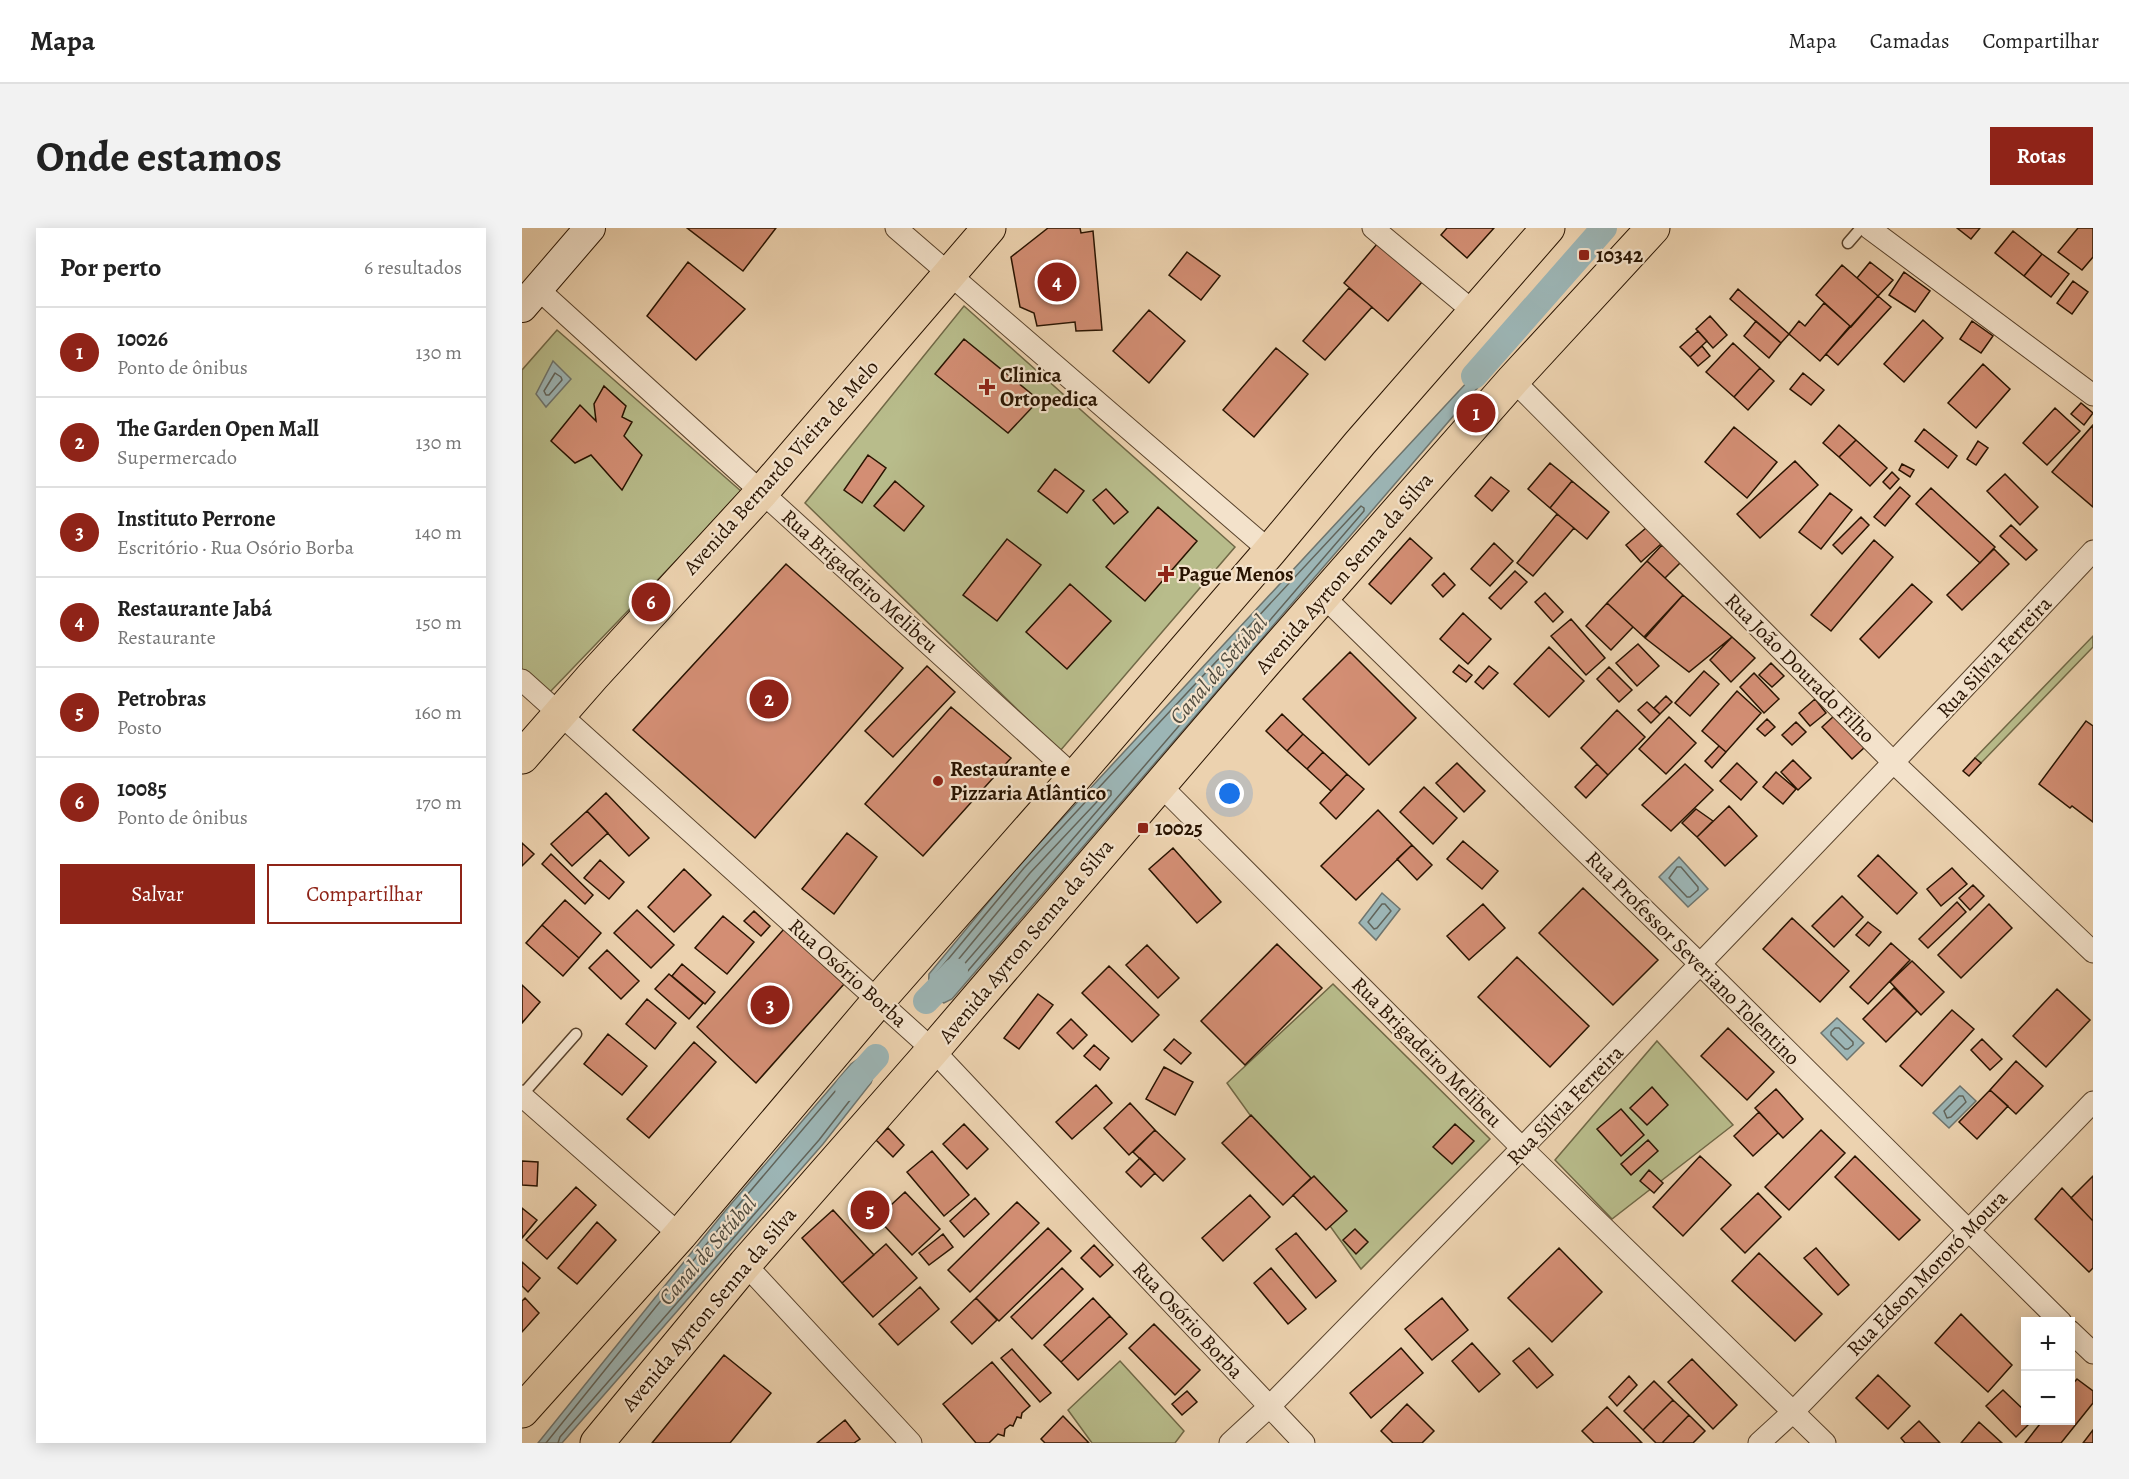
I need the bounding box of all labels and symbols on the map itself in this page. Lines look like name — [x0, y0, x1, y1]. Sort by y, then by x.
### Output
place label: 10342 — [1596, 241, 1643, 269]
marker: 10342 — [1577, 248, 1591, 262]
pin: 4 — [1038, 260, 1076, 304]
street label: Avenida Bernardo Vieira de Melo — [676, 354, 885, 581]
place label: Clinica Ortopedica — [1000, 361, 1099, 413]
marker: Clinica Ortopedica — [978, 378, 996, 396]
pin: 1 — [1456, 390, 1496, 435]
street label: Avenida Ayrton Senna da Silva — [1248, 466, 1439, 680]
street label: Rua Brigadeiro Melibeu — [776, 503, 945, 659]
place label: Pague Menos — [1178, 560, 1294, 588]
marker: Pague Menos — [1159, 567, 1173, 581]
pin: 6 — [632, 580, 670, 625]
street label: Rua João Dourado Filho — [1719, 587, 1881, 749]
street label: Rua Silvia Ferreira — [1930, 590, 2058, 724]
water label: Canal de Setúbal — [1163, 608, 1275, 731]
pin: 2 — [750, 676, 788, 722]
place label: Restaurante e Pizzaria Atlântico — [950, 755, 1106, 807]
marker: Restaurante e Pizzaria Atlântico — [931, 774, 945, 788]
your location — [1215, 779, 1244, 808]
place label: 10025 — [1155, 814, 1203, 842]
marker: 10025 — [1136, 821, 1150, 835]
street label: Avenida Ayrton Senna da Silva — [932, 833, 1120, 1050]
street label: Rua Professor Severiano Tolentino — [1580, 845, 1806, 1071]
street label: Rua Osório Borba — [783, 912, 914, 1034]
street label: Rua Brigadeiro Melibeu — [1346, 971, 1509, 1134]
pin: 3 — [750, 982, 790, 1028]
street label: Rua Sílvia Ferreira — [1500, 1039, 1630, 1171]
street label: Rua Edson Mororó Moura — [1840, 1184, 2014, 1362]
pin: 5 — [850, 1188, 890, 1232]
water label: Canal de Setúbal — [652, 1189, 764, 1312]
street label: Avenida Ayrton Senna da Silva — [615, 1201, 803, 1418]
street label: Rua Osório Borba — [1126, 1255, 1250, 1385]

